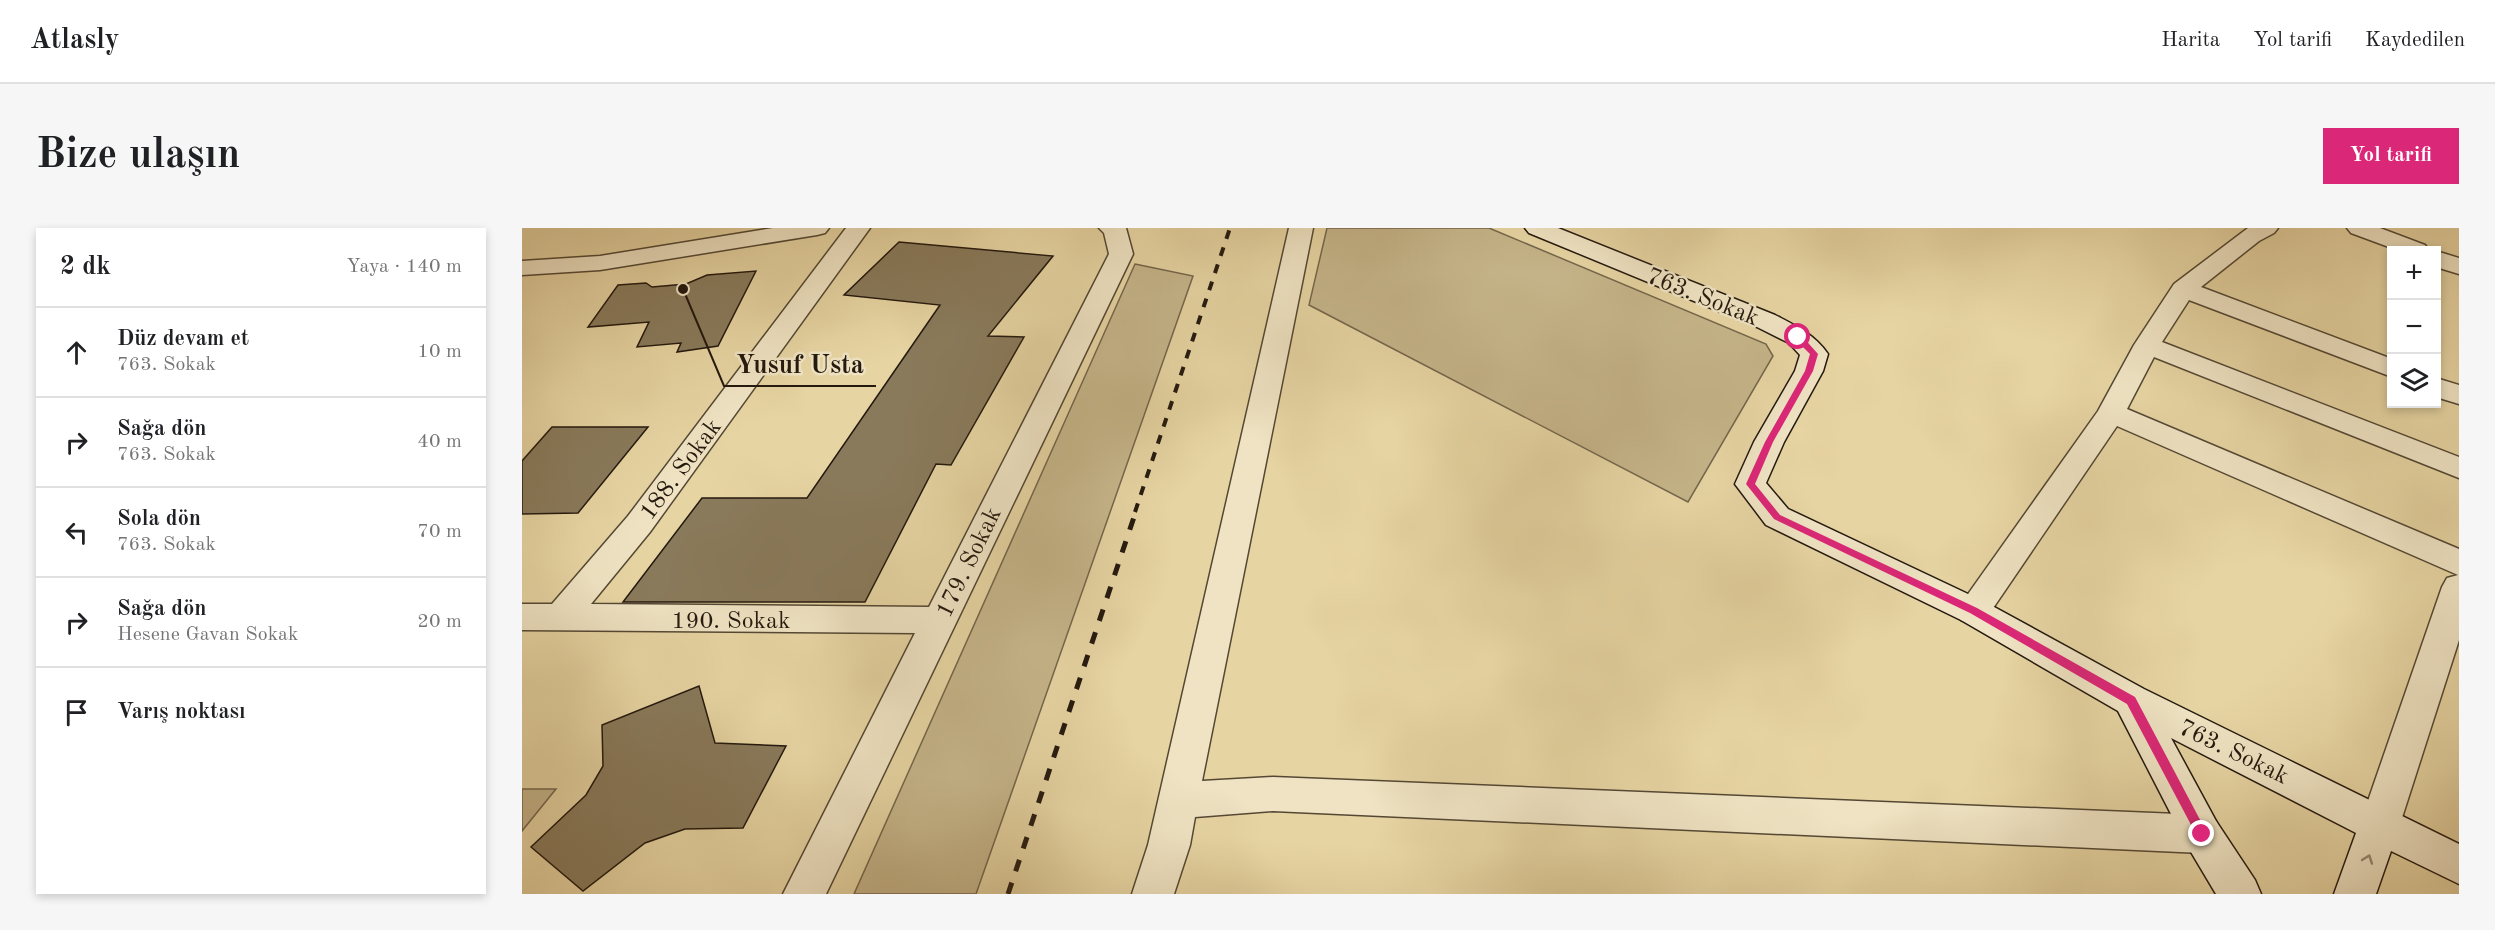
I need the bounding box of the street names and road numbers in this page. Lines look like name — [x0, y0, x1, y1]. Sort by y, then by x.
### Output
street label: 763. Sokak — [1643, 264, 1762, 331]
street label: 188. Sokak — [636, 416, 727, 525]
street label: 179. Sokak — [933, 504, 1007, 622]
street label: 190. Sokak — [672, 610, 790, 634]
street label: 763. Sokak — [2174, 716, 2292, 790]

